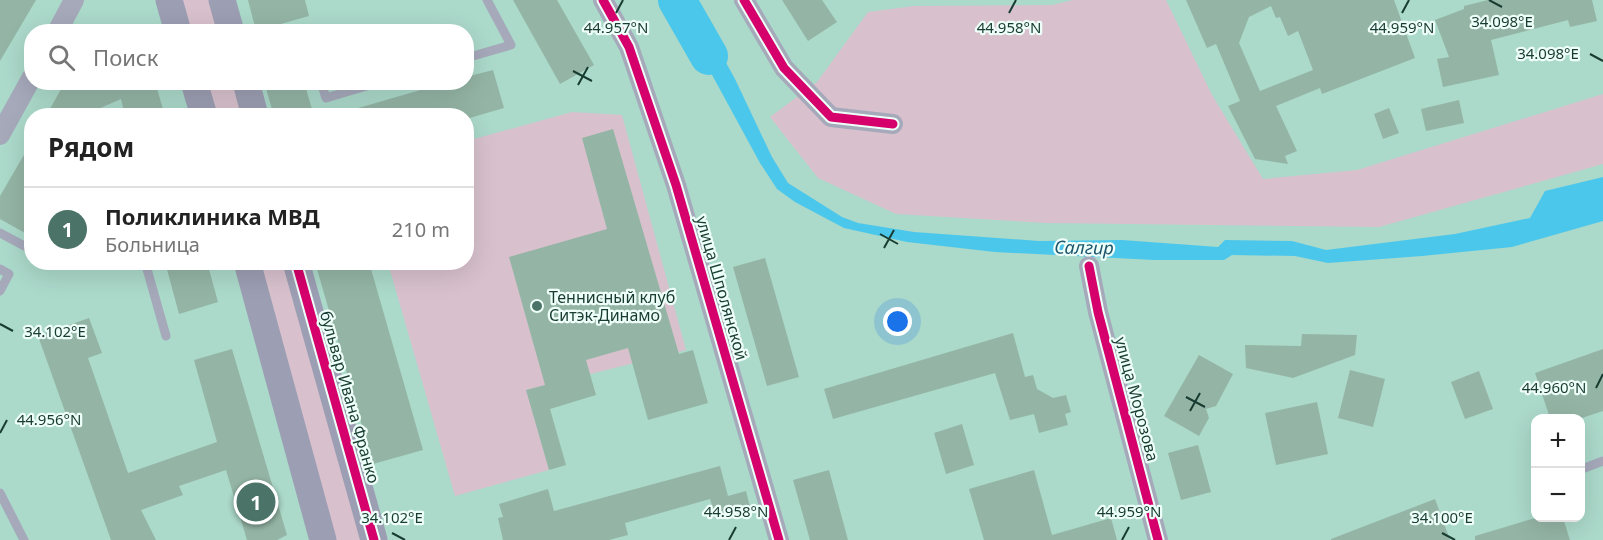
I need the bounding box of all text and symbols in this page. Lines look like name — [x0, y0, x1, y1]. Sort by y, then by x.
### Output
text: 34.098°E — [1471, 11, 1533, 31]
text: 44.957°N — [584, 17, 648, 37]
text: 44.958°N — [977, 17, 1041, 37]
text: 44.959°N — [1370, 17, 1434, 37]
search box — [24, 24, 474, 90]
icon: search — [45, 41, 78, 74]
text: Поиск — [93, 42, 158, 72]
text: 34.098°E — [1517, 43, 1579, 63]
text: Рядом — [48, 129, 134, 165]
text: Поликлиника МВД — [105, 201, 320, 231]
street label: улица Шполянской — [691, 213, 753, 363]
text: 1 — [62, 216, 73, 243]
text: 210 m — [392, 216, 450, 243]
text: Больница — [105, 231, 200, 258]
water label: Салгир — [1054, 234, 1114, 260]
place label: Теннисный клуб Ситэк-Динамо — [549, 286, 675, 326]
marker: Теннисный клуб Ситэк-Динамо — [530, 299, 544, 313]
your location — [883, 307, 912, 336]
street label: бульвар Ивана Франко — [315, 308, 385, 486]
text: 34.102°E — [24, 321, 86, 341]
street label: улица Морозова — [1110, 334, 1164, 464]
text: 44.960°N — [1522, 377, 1586, 397]
text: 44.956°N — [17, 409, 81, 429]
map controls — [1531, 414, 1585, 522]
button: + — [1531, 414, 1585, 468]
button: − — [1531, 468, 1585, 522]
pin: 1 — [236, 480, 276, 524]
text: 44.958°N — [704, 501, 768, 521]
text: 44.959°N — [1097, 501, 1161, 521]
text: 34.102°E — [361, 507, 423, 527]
text: 34.100°E — [1411, 507, 1473, 527]

